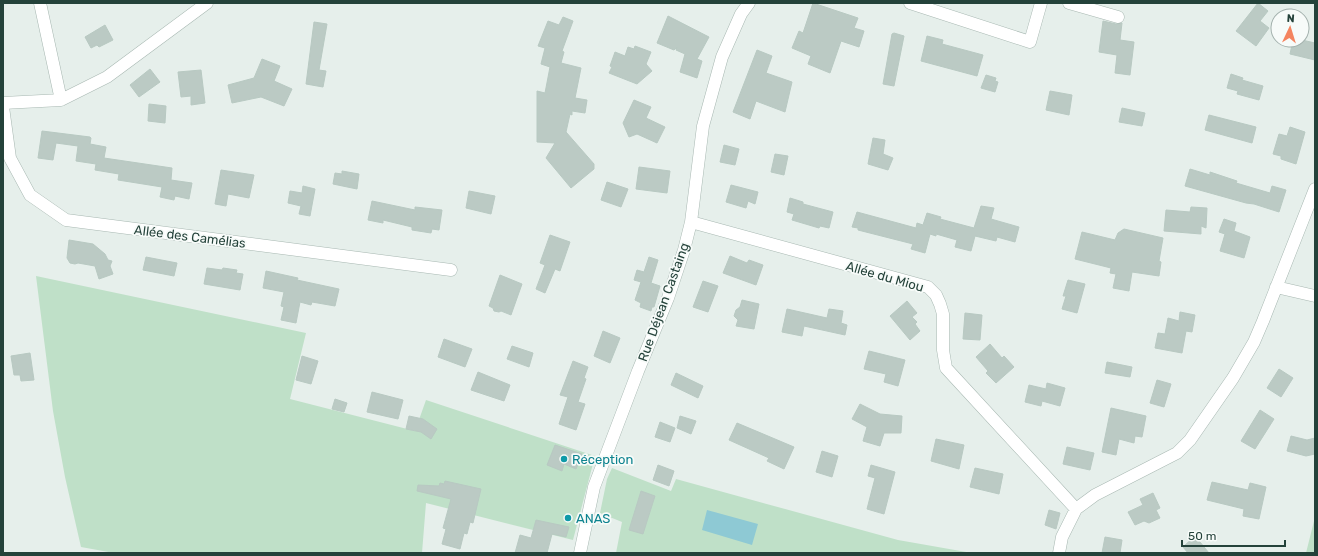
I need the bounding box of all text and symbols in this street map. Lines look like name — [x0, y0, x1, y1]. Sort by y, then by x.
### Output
north arrow — [1270, 8, 1310, 48]
text: N — [1286, 12, 1295, 25]
street label: Allée des Camélias — [133, 222, 247, 251]
street label: Rue Déjean Castaing — [635, 241, 693, 364]
street label: Allée du Miou — [844, 258, 926, 295]
place label: Réception — [572, 452, 633, 467]
marker: Réception — [559, 454, 569, 464]
place label: ANAS — [576, 511, 610, 526]
marker: ANAS — [563, 513, 573, 523]
scale bar — [1182, 522, 1285, 548]
text: 50 m — [1188, 529, 1216, 543]

